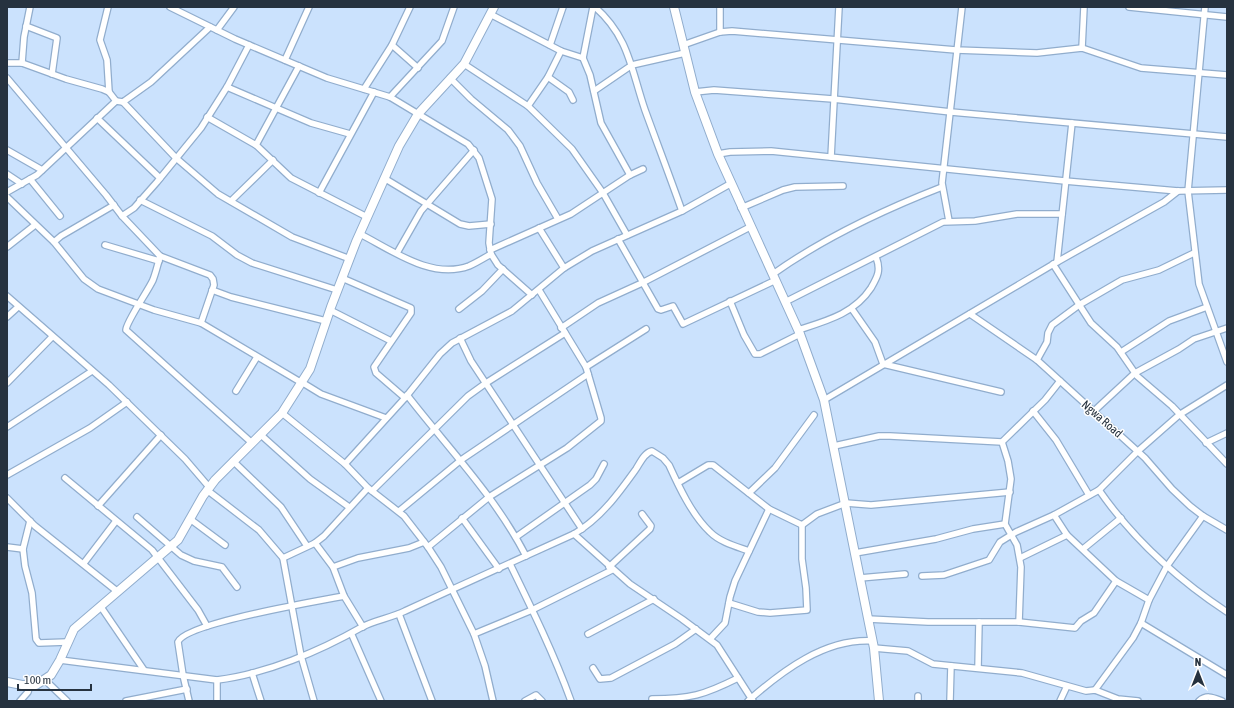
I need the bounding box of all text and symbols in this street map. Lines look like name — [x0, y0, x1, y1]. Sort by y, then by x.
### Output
street label: Ngwa Road — [1079, 398, 1125, 440]
north arrow — [1178, 652, 1218, 692]
text: N — [1195, 656, 1201, 668]
scale bar — [18, 666, 91, 692]
text: 100 m — [24, 673, 51, 687]

